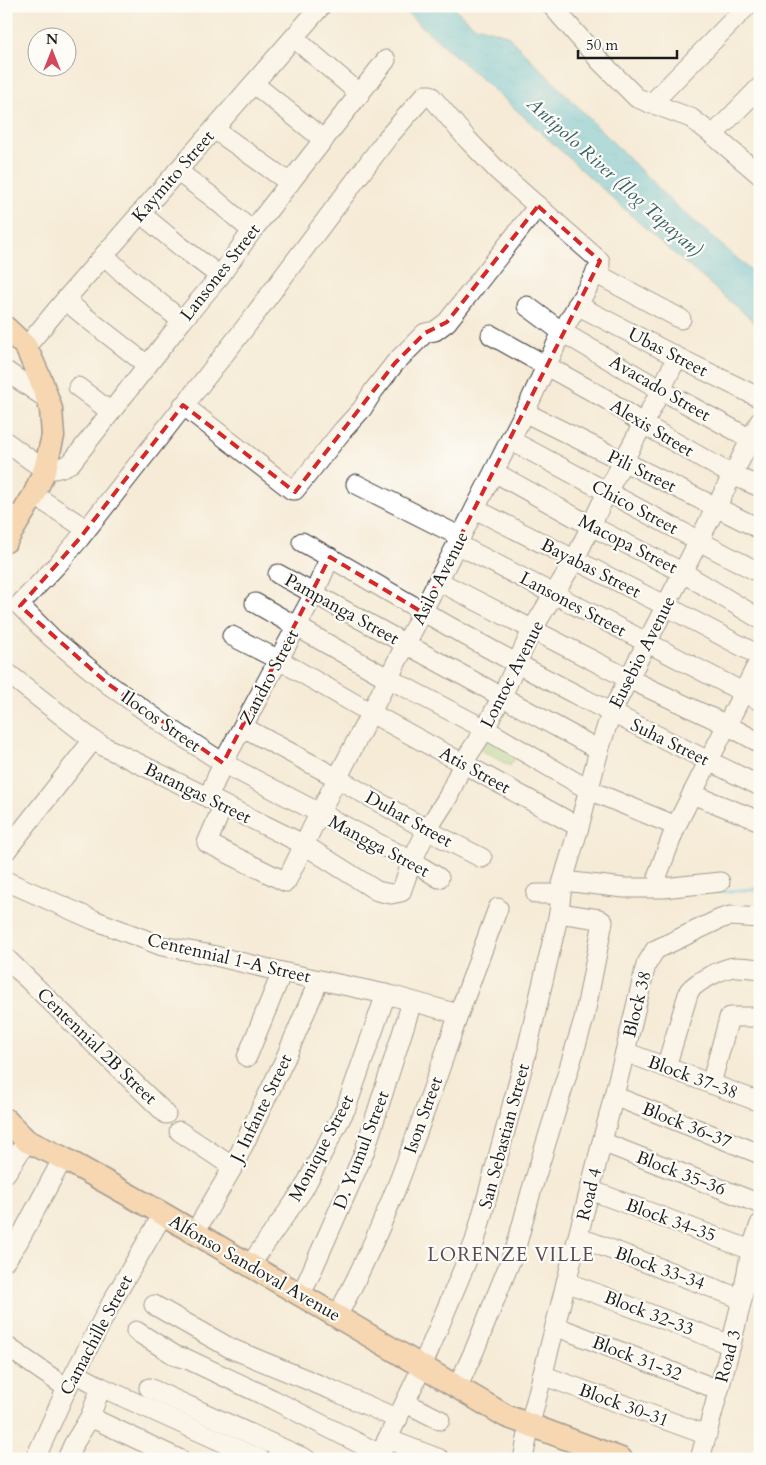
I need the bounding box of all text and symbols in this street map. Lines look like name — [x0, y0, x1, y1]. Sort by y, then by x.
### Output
north arrow — [28, 28, 78, 78]
scale bar — [578, 28, 677, 60]
text: N — [46, 30, 58, 49]
text: 50 m — [586, 35, 618, 55]
water label: Antipolo River (Ilog Tapayan) — [520, 90, 708, 263]
street label: Kaymito Street — [126, 125, 221, 228]
street label: Lansones Street — [174, 218, 267, 326]
street label: Ubas Street — [624, 322, 712, 383]
street label: Avacado Street — [605, 349, 715, 428]
street label: Alexis Street — [605, 394, 699, 463]
street label: Pili Street — [603, 444, 681, 499]
street label: Chico Street — [587, 474, 683, 541]
street label: Macopa Street — [574, 509, 682, 580]
street label: Asilo Avenue — [406, 527, 475, 629]
street label: Bayabas Street — [537, 533, 645, 604]
street label: Lansones Street — [515, 566, 631, 643]
street label: Pampanga Street — [280, 568, 404, 651]
street label: Eusebio Avenue — [603, 592, 681, 713]
street label: Lontoc Avenue — [475, 616, 550, 732]
street label: Zandro Street — [234, 625, 305, 729]
street label: Ilocos Street — [116, 685, 206, 758]
street label: Suha Street — [626, 713, 714, 772]
street label: Atis Street — [435, 741, 515, 800]
street label: Batangas Street — [140, 757, 256, 830]
street label: Duhat Street — [361, 785, 457, 854]
street label: Mangga Street — [324, 809, 434, 884]
street label: Centennial 1-A Street — [145, 928, 313, 990]
street label: Block 38 — [617, 968, 658, 1040]
street label: Centennial 2B Street — [31, 982, 163, 1111]
street label: J. Infante Street — [223, 1050, 299, 1169]
street label: Block 37-38 — [644, 1050, 741, 1105]
street label: San Sebastian Street — [473, 1060, 536, 1212]
street label: Ison Street — [398, 1073, 449, 1157]
street label: D. Yumul Street — [327, 1087, 396, 1213]
street label: Monique Street — [283, 1090, 360, 1206]
street label: Block 36-37 — [638, 1096, 735, 1155]
street label: Block 35-36 — [632, 1145, 729, 1202]
street label: Road 4 — [571, 1165, 608, 1223]
street label: Block 34-35 — [622, 1193, 719, 1248]
street label: Alfonso Sandoval Avenue — [164, 1209, 345, 1328]
street label: Block 33-34 — [611, 1241, 708, 1296]
district label: LORENZE VILLE — [427, 1242, 595, 1268]
street label: Camachille Street — [54, 1270, 139, 1400]
street label: Block 32-33 — [600, 1285, 697, 1342]
street label: Road 3 — [709, 1327, 747, 1385]
street label: Block 31-32 — [588, 1330, 685, 1387]
street label: Block 30-31 — [575, 1378, 672, 1433]

